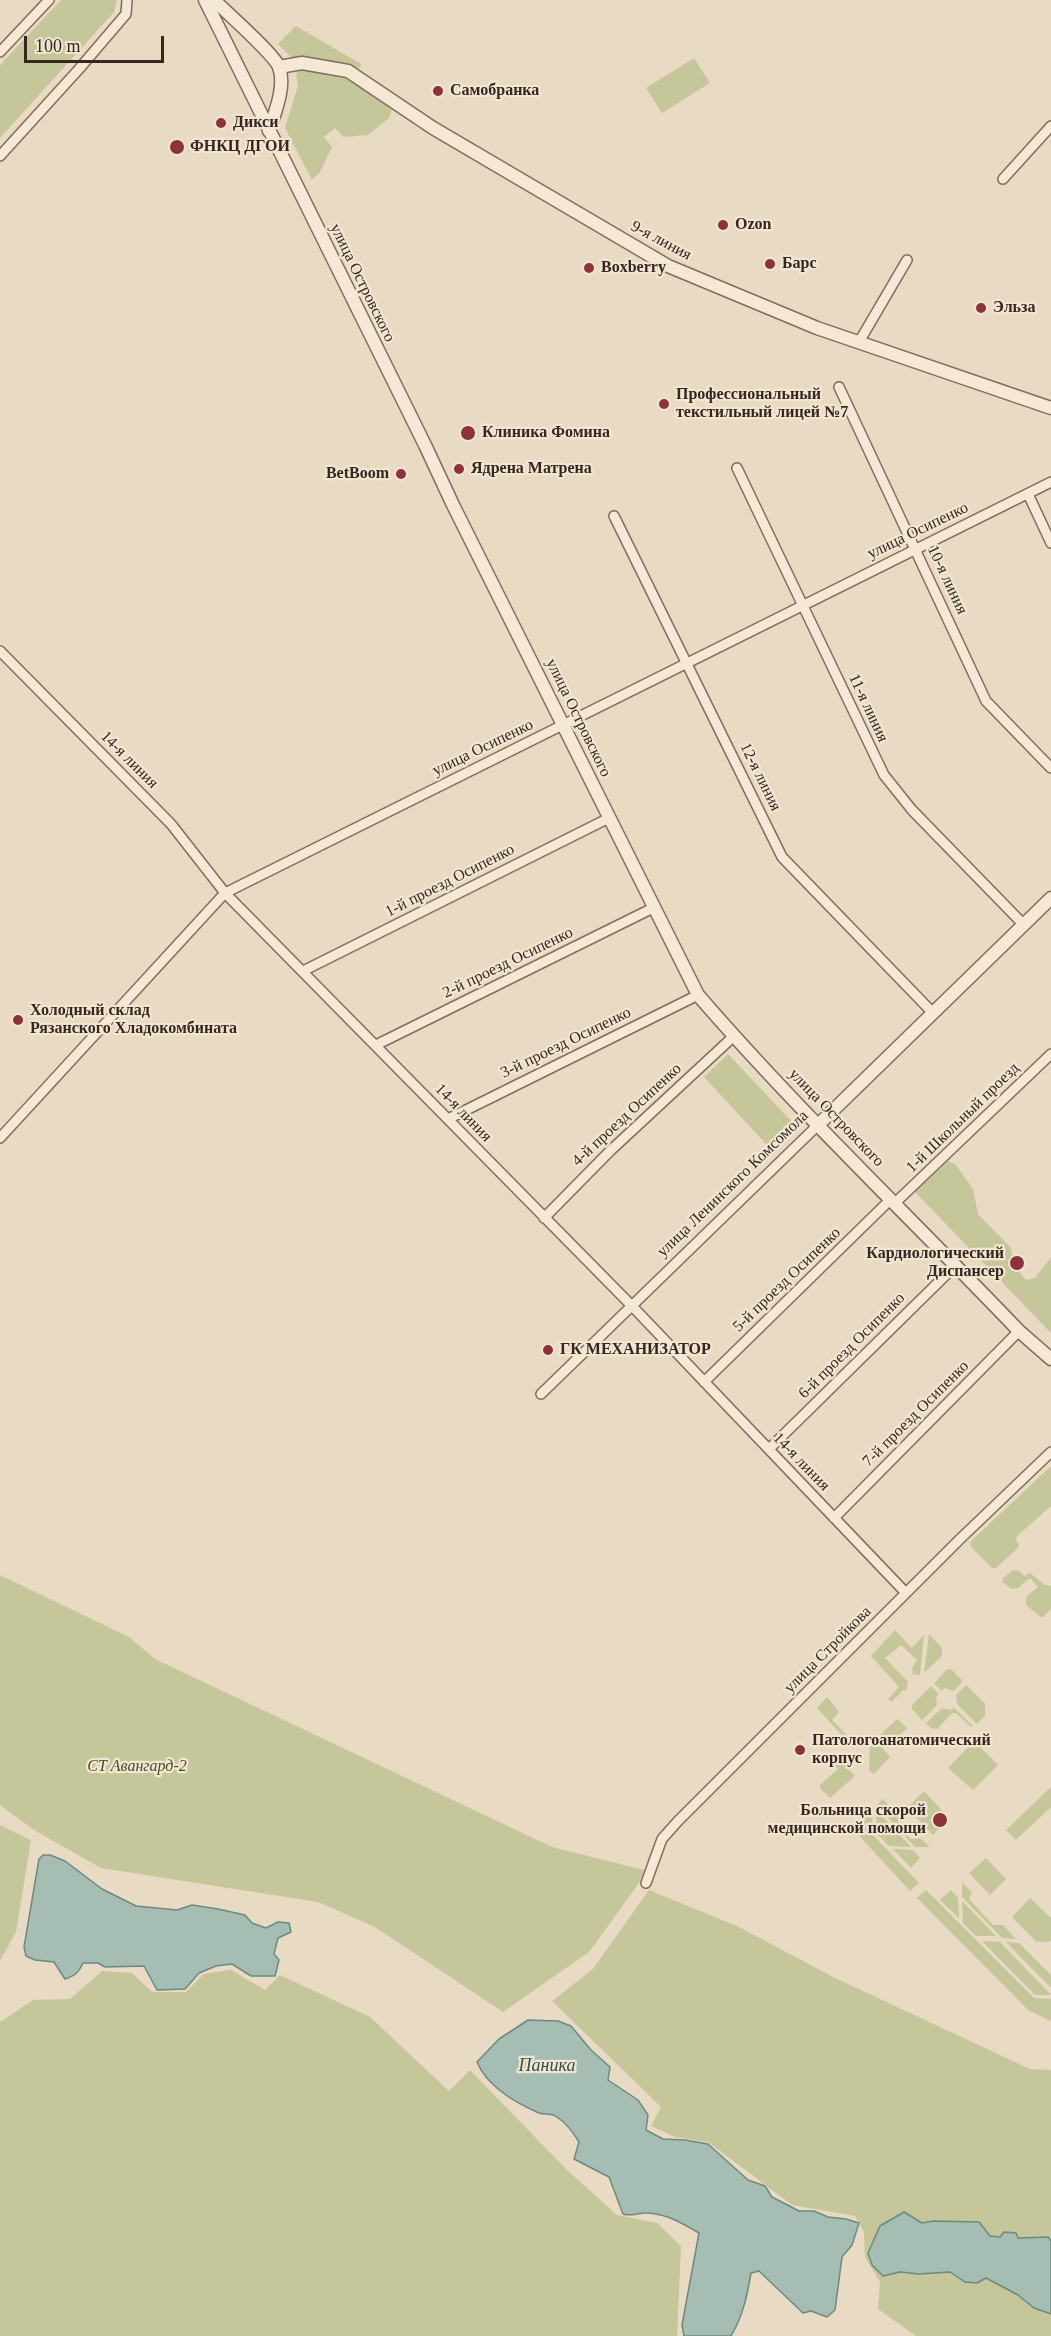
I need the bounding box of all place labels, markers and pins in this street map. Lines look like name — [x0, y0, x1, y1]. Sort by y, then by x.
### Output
place label: Самобранка — [450, 81, 539, 101]
marker: Самобранка — [431, 84, 445, 98]
place label: Дикси — [233, 113, 278, 133]
marker: Дикси — [214, 116, 228, 130]
place label: ФНКЦ ДГОИ — [190, 137, 290, 157]
marker: ФНКЦ ДГОИ — [168, 138, 186, 156]
place label: Ozon — [735, 215, 771, 235]
marker: Ozon — [716, 218, 730, 232]
place label: Барс — [782, 254, 817, 274]
marker: Барс — [763, 257, 777, 271]
place label: Boxberry — [601, 258, 666, 278]
marker: Boxberry — [582, 261, 596, 275]
place label: Эльза — [993, 298, 1036, 318]
marker: Эльза — [974, 301, 988, 315]
place label: Профессиональный текстильный лицей №7 — [676, 385, 848, 423]
marker: Профессиональный текстильный лицей №7 — [657, 397, 671, 411]
place label: Клиника Фомина — [482, 423, 610, 443]
marker: Клиника Фомина — [459, 424, 477, 442]
place label: Ядрена Матрена — [471, 459, 592, 479]
marker: Ядрена Матрена — [452, 462, 466, 476]
place label: BetBoom — [326, 464, 389, 484]
marker: BetBoom — [394, 467, 408, 481]
place label: Холодный склад Рязанского Хладокомбината — [30, 1001, 237, 1039]
marker: Холодный склад Рязанского Хладокомбината — [11, 1013, 25, 1027]
place label: Кардиологический Диспансер — [866, 1244, 1004, 1282]
marker: Кардиологический Диспансер — [1008, 1254, 1026, 1272]
place label: ГК МЕХАНИЗАТОР — [560, 1340, 711, 1360]
marker: ГК МЕХАНИЗАТОР — [541, 1343, 555, 1357]
place label: Патологоанатомический корпус — [812, 1731, 991, 1769]
marker: Патологоанатомический корпус — [793, 1743, 807, 1757]
place label: Больница скорой медицинской помощи — [768, 1801, 926, 1839]
marker: Больница скорой медицинской помощи — [931, 1811, 949, 1829]

